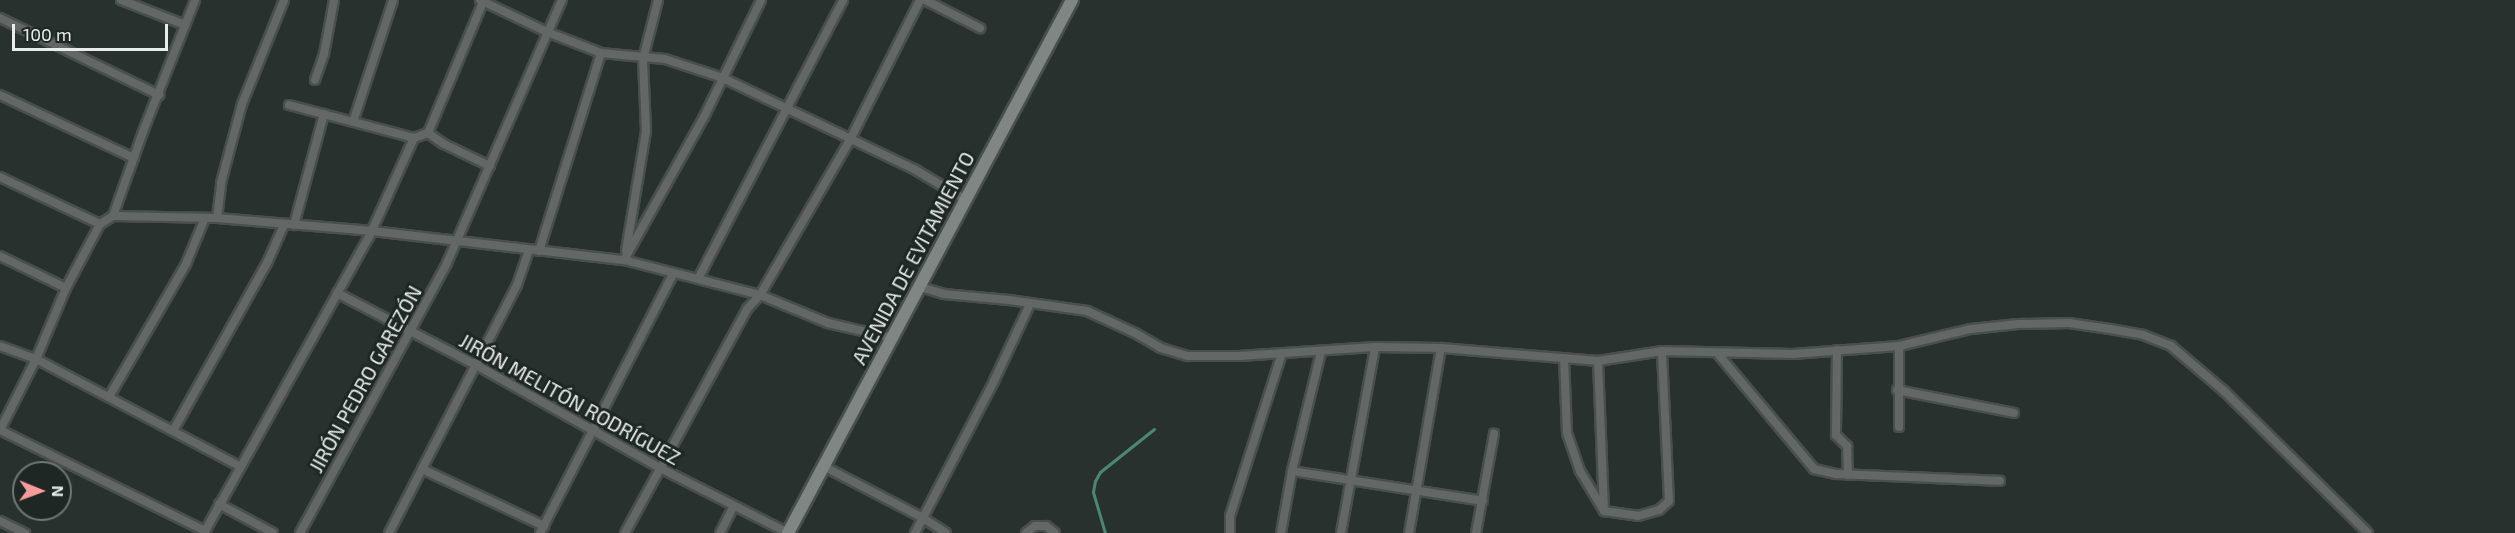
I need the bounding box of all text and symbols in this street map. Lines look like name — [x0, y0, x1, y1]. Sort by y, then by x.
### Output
scale bar — [15, 12, 171, 50]
text: 100 m — [23, 23, 72, 45]
street label: AVENIDA DE EVITAMIENTO — [847, 147, 979, 369]
street label: JIRÓN PEDRO GAREZÓN — [304, 281, 426, 477]
street label: JIRÓN MELITÓN RODRÍGUEZ — [455, 328, 685, 470]
north arrow — [12, 461, 72, 521]
text: N — [49, 485, 68, 497]

